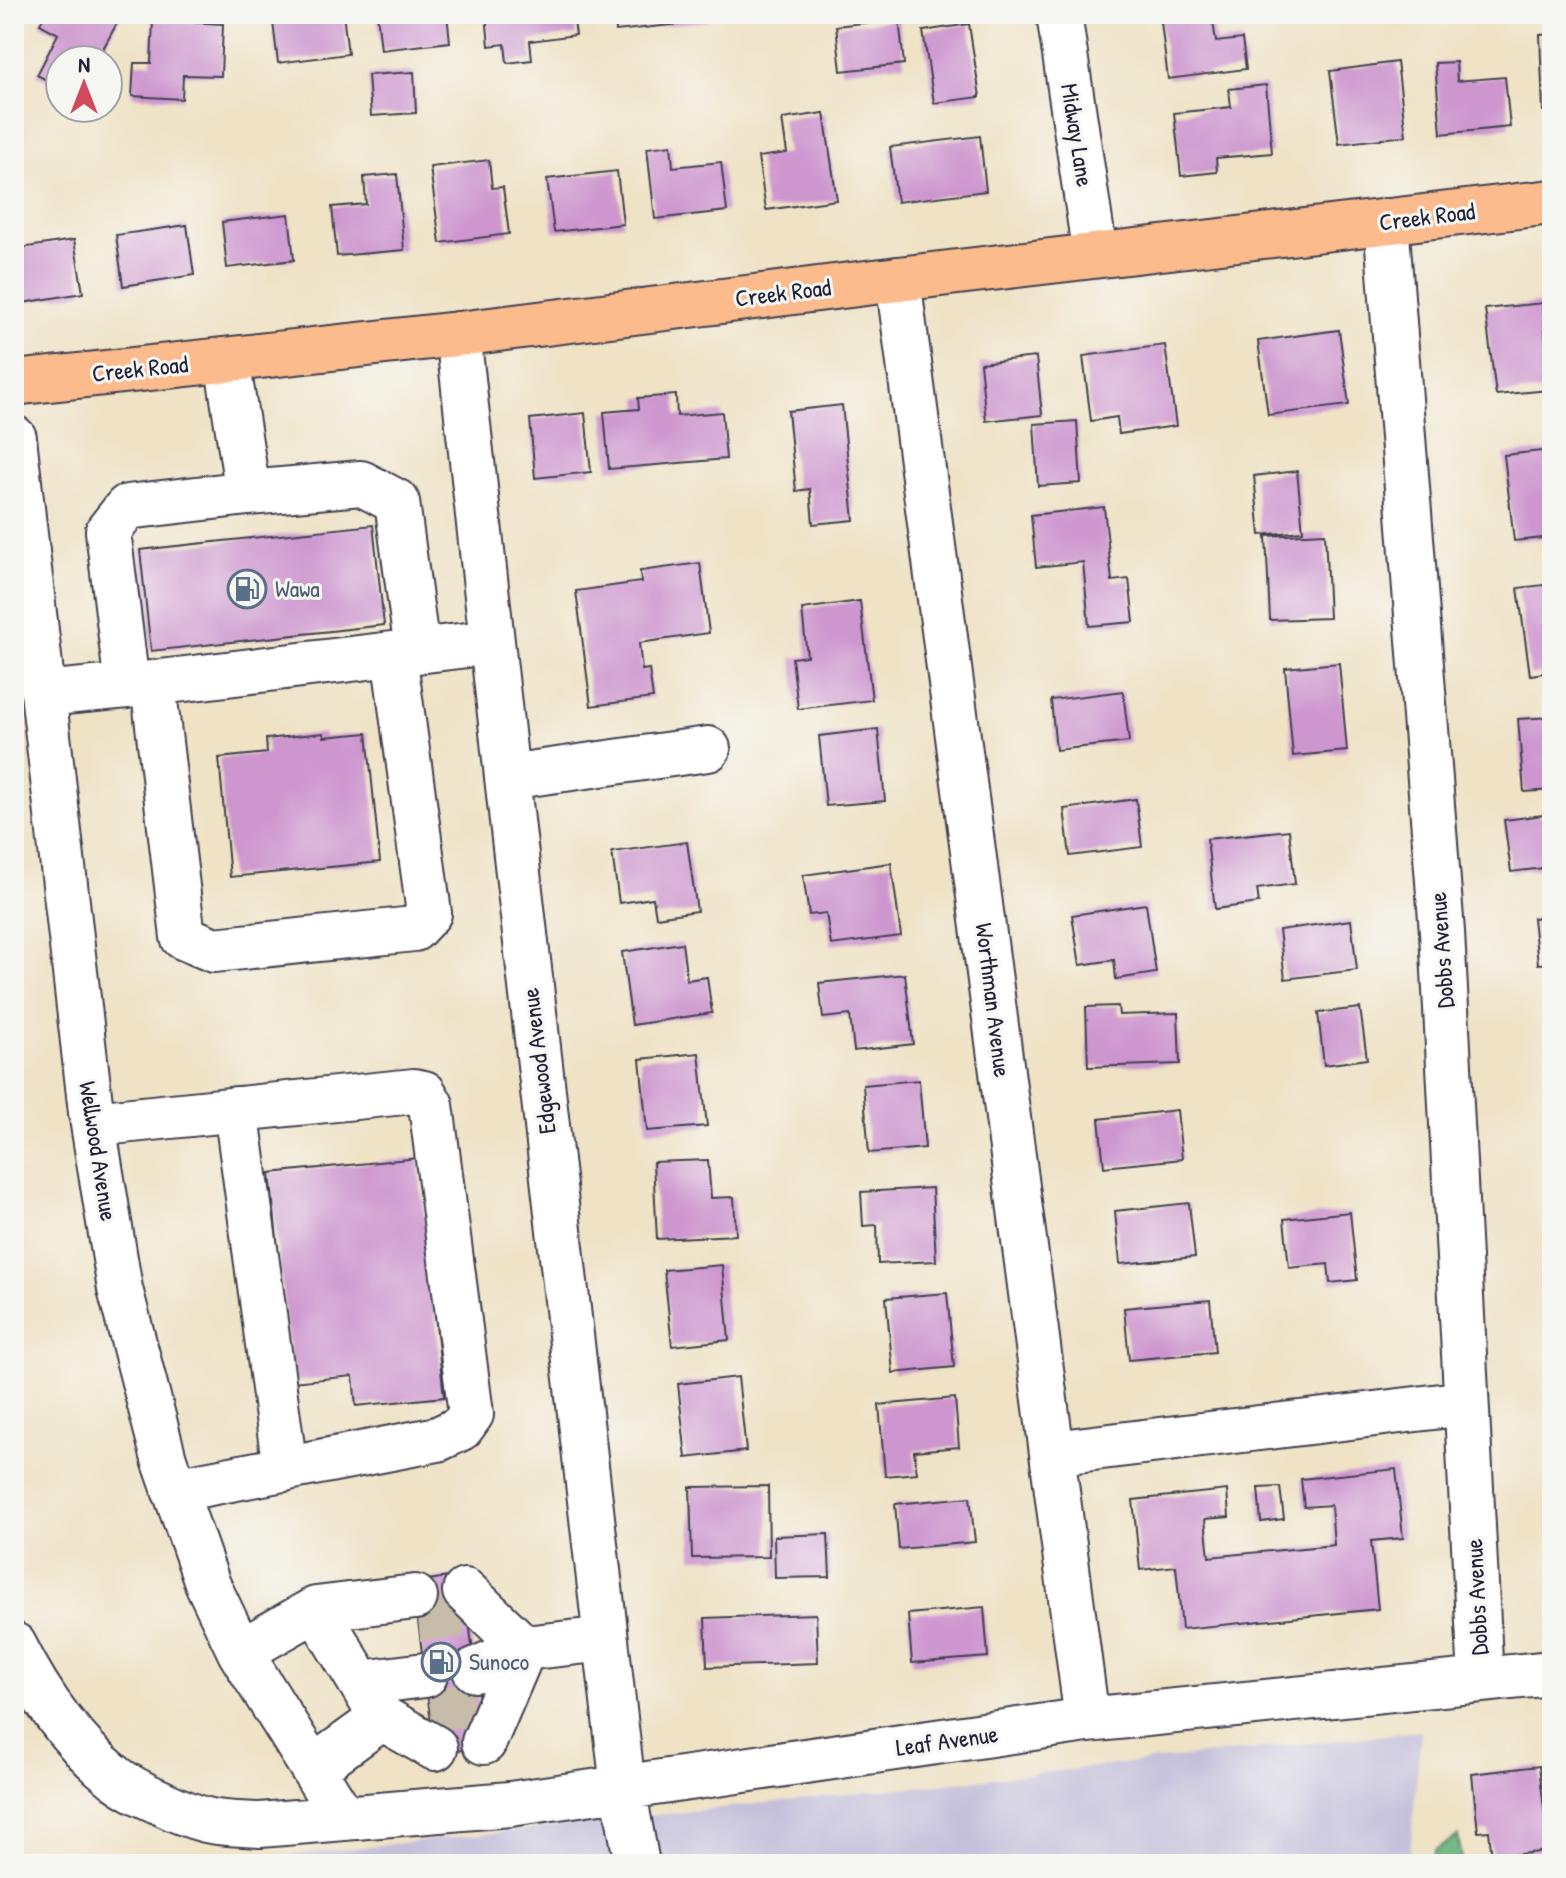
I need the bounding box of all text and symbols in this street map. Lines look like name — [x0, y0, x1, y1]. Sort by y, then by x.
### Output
north arrow — [44, 44, 124, 124]
text: N — [78, 49, 90, 79]
street label: Midway Lane — [1054, 81, 1102, 189]
street label: Creek Road — [1377, 194, 1477, 238]
street label: Creek Road — [733, 270, 833, 314]
street label: Creek Road — [90, 347, 189, 389]
fuel station icon: Wawa — [226, 568, 268, 610]
place label: Wawa — [275, 572, 320, 604]
street label: Dobbs Avenue — [1421, 890, 1461, 1009]
street label: Worthman Avenue — [969, 921, 1019, 1079]
street label: Edgewood Avenue — [513, 986, 563, 1136]
street label: Wellwood Avenue — [72, 1079, 126, 1223]
street label: Dobbs Avenue — [1457, 1538, 1495, 1656]
fuel station icon: Sunoco — [420, 1641, 462, 1683]
place label: Sunoco — [469, 1645, 529, 1677]
street label: Leaf Avenue — [894, 1717, 1000, 1763]

